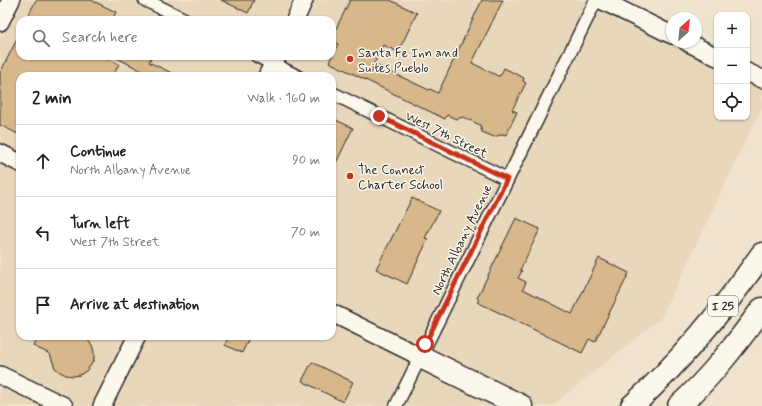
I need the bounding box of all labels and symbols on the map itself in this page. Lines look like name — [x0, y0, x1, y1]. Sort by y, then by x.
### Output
north arrow — [666, 12, 702, 48]
place label: Santa Fe Inn and Suites Pueblo — [358, 45, 458, 77]
marker: Santa Fe Inn and Suites Pueblo — [345, 54, 355, 64]
route end — [370, 107, 388, 125]
street label: West 7th Street — [402, 108, 491, 163]
place label: The Connect Charter School — [358, 162, 443, 194]
marker: The Connect Charter School — [345, 171, 355, 181]
street label: North Albany Avenue — [428, 181, 497, 298]
road number: I 25 — [708, 296, 738, 316]
route start — [416, 335, 434, 353]

